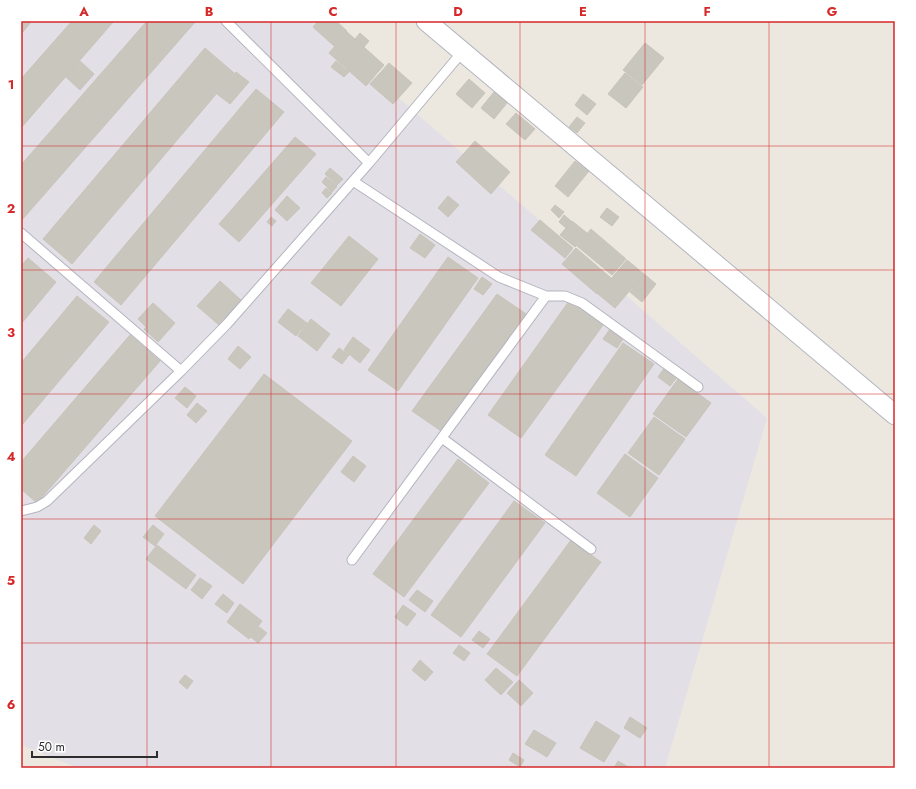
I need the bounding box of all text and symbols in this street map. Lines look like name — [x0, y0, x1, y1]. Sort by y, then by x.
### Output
text: A — [78, 2, 89, 21]
text: B — [205, 2, 214, 21]
text: C — [328, 2, 338, 21]
text: D — [453, 2, 463, 21]
text: E — [579, 2, 587, 21]
text: F — [703, 2, 711, 21]
text: G — [827, 2, 838, 21]
text: 1 — [8, 75, 14, 94]
text: 2 — [7, 199, 15, 218]
text: 3 — [7, 323, 15, 342]
text: 4 — [6, 447, 16, 466]
text: 5 — [7, 571, 15, 590]
text: 6 — [7, 695, 16, 714]
scale bar — [32, 733, 157, 759]
text: 50 m — [38, 738, 65, 756]

